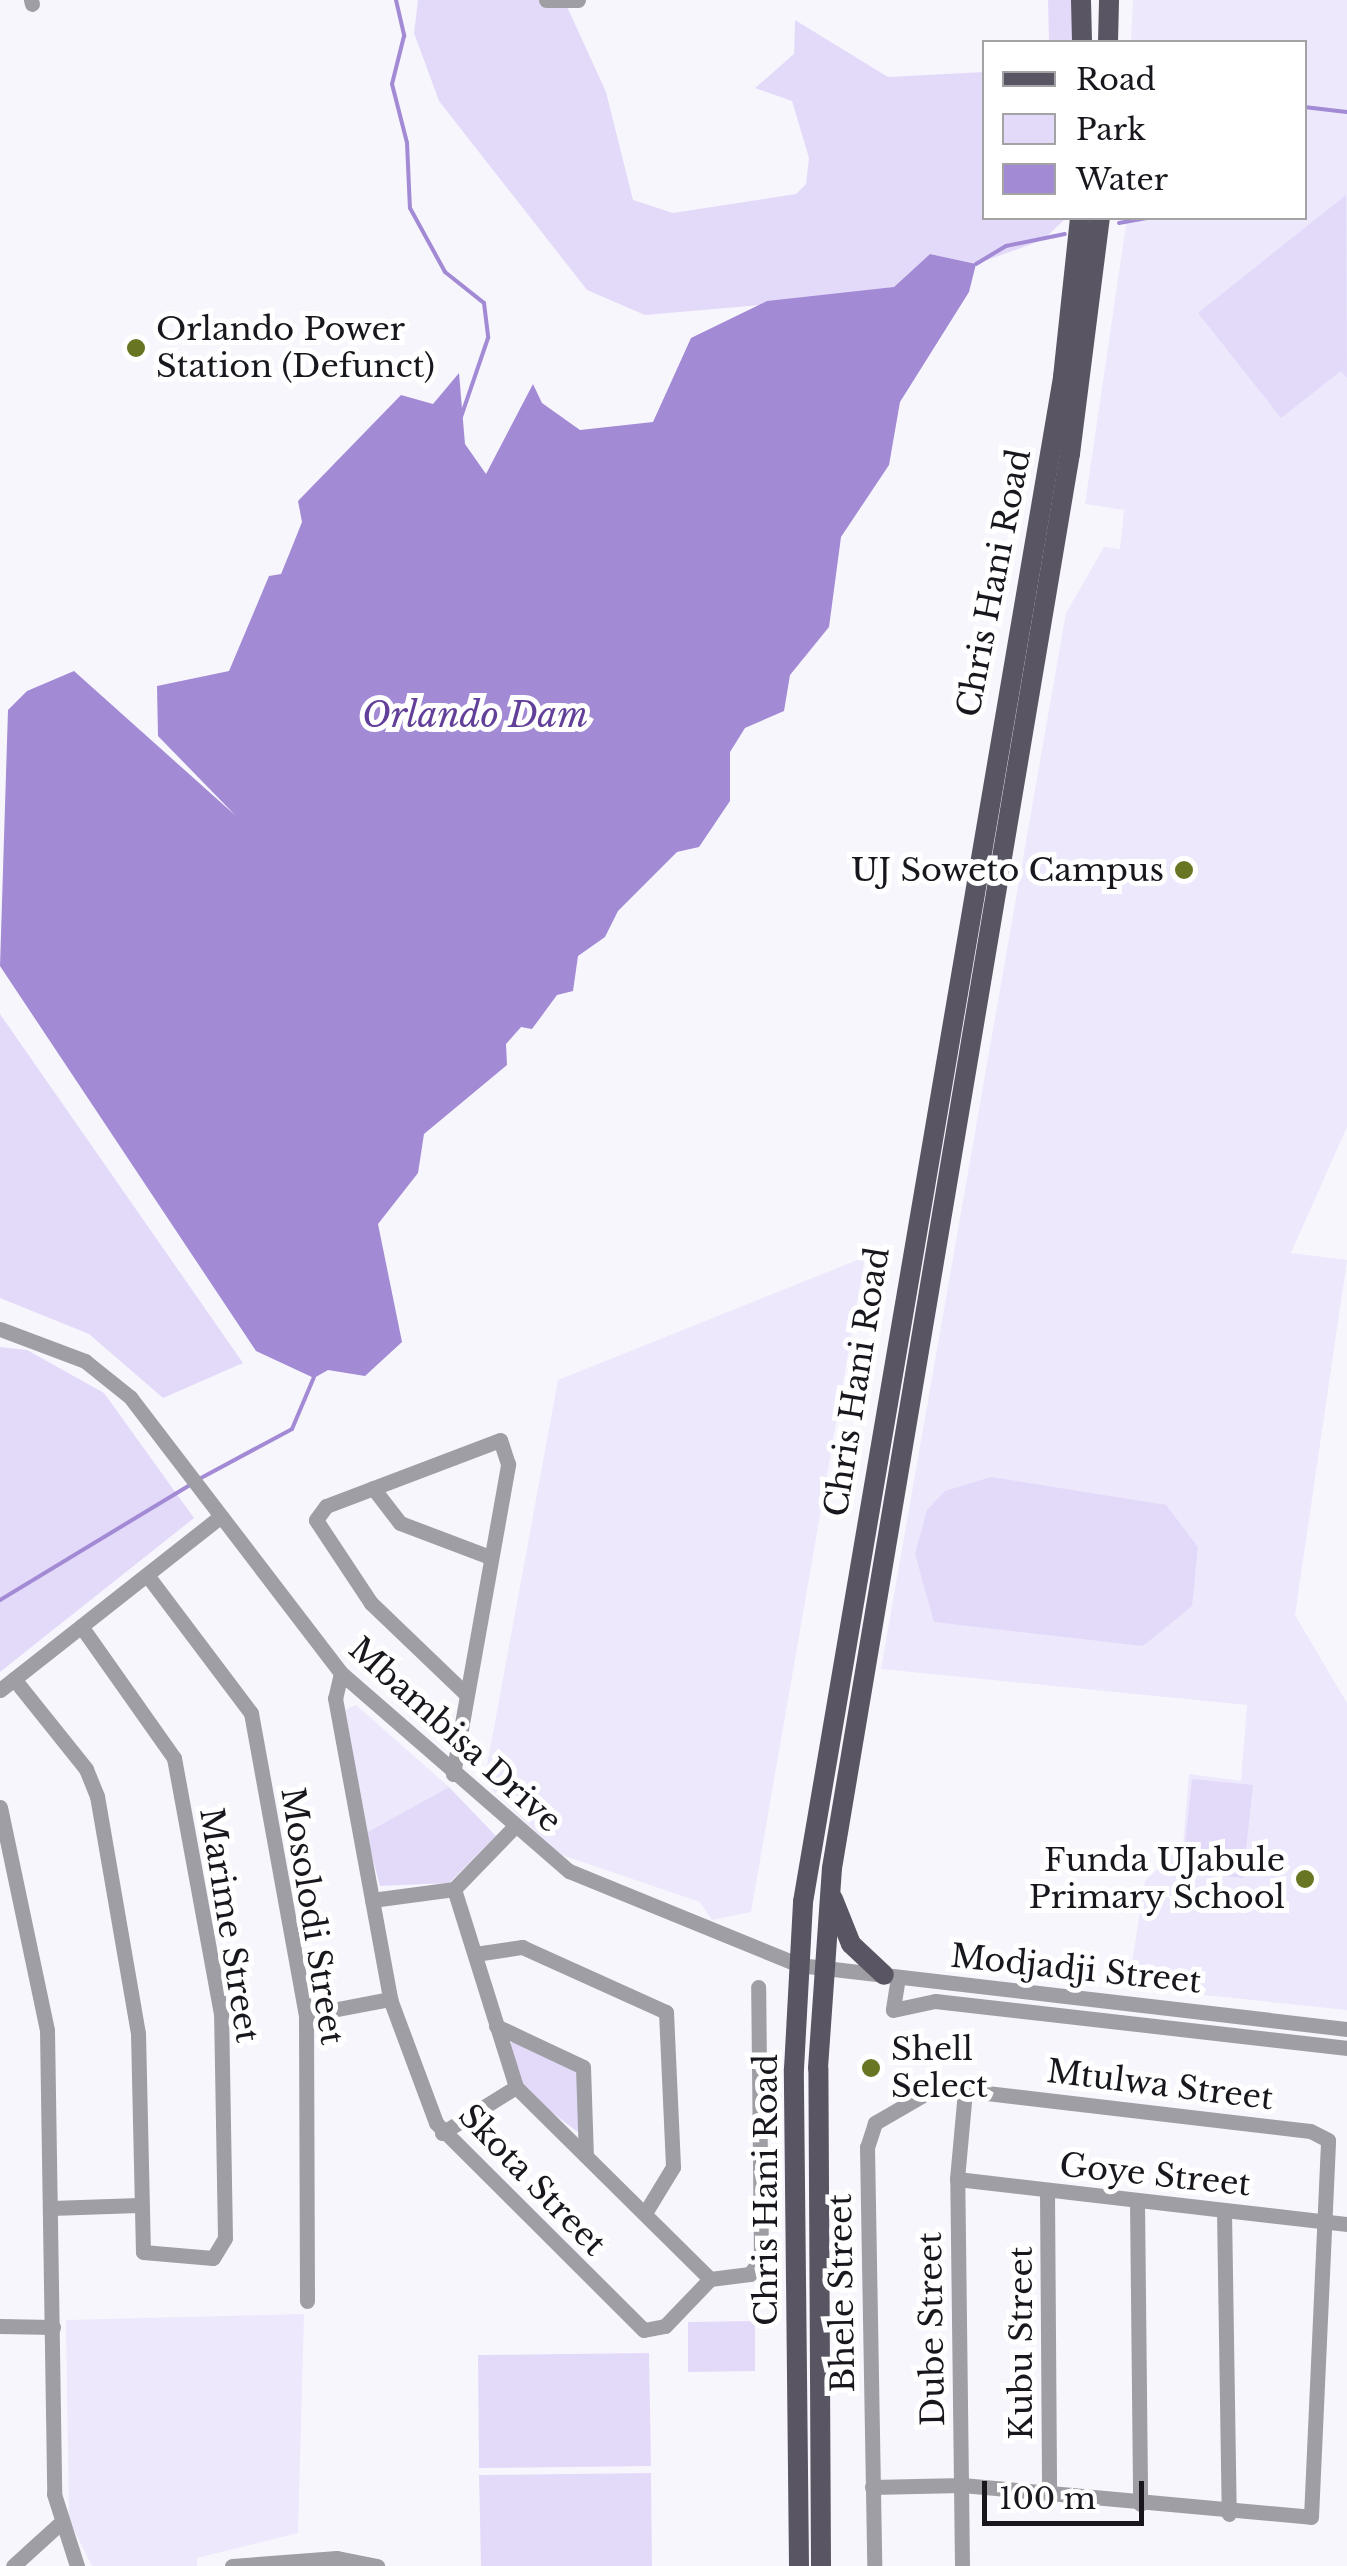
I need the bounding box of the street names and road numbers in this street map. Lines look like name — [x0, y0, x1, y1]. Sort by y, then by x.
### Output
street label: Chris Hani Road — [949, 446, 1039, 720]
street label: Chris Hani Road — [817, 1245, 897, 1519]
street label: Mbambisa Drive — [341, 1630, 569, 1840]
street label: Mosolodi Street — [273, 1785, 351, 2047]
street label: Marime Street — [192, 1805, 266, 2045]
street label: Modjadji Street — [949, 1937, 1203, 2001]
street label: Mtulwa Street — [1044, 2052, 1276, 2118]
street label: Chris Hani Road — [747, 2054, 785, 2326]
street label: Skota Street — [450, 2096, 614, 2264]
street label: Goye Street — [1058, 2146, 1252, 2204]
street label: Bhele Street — [821, 2193, 863, 2393]
street label: Dube Street — [911, 2231, 953, 2427]
street label: Kubu Street — [1002, 2246, 1040, 2440]

